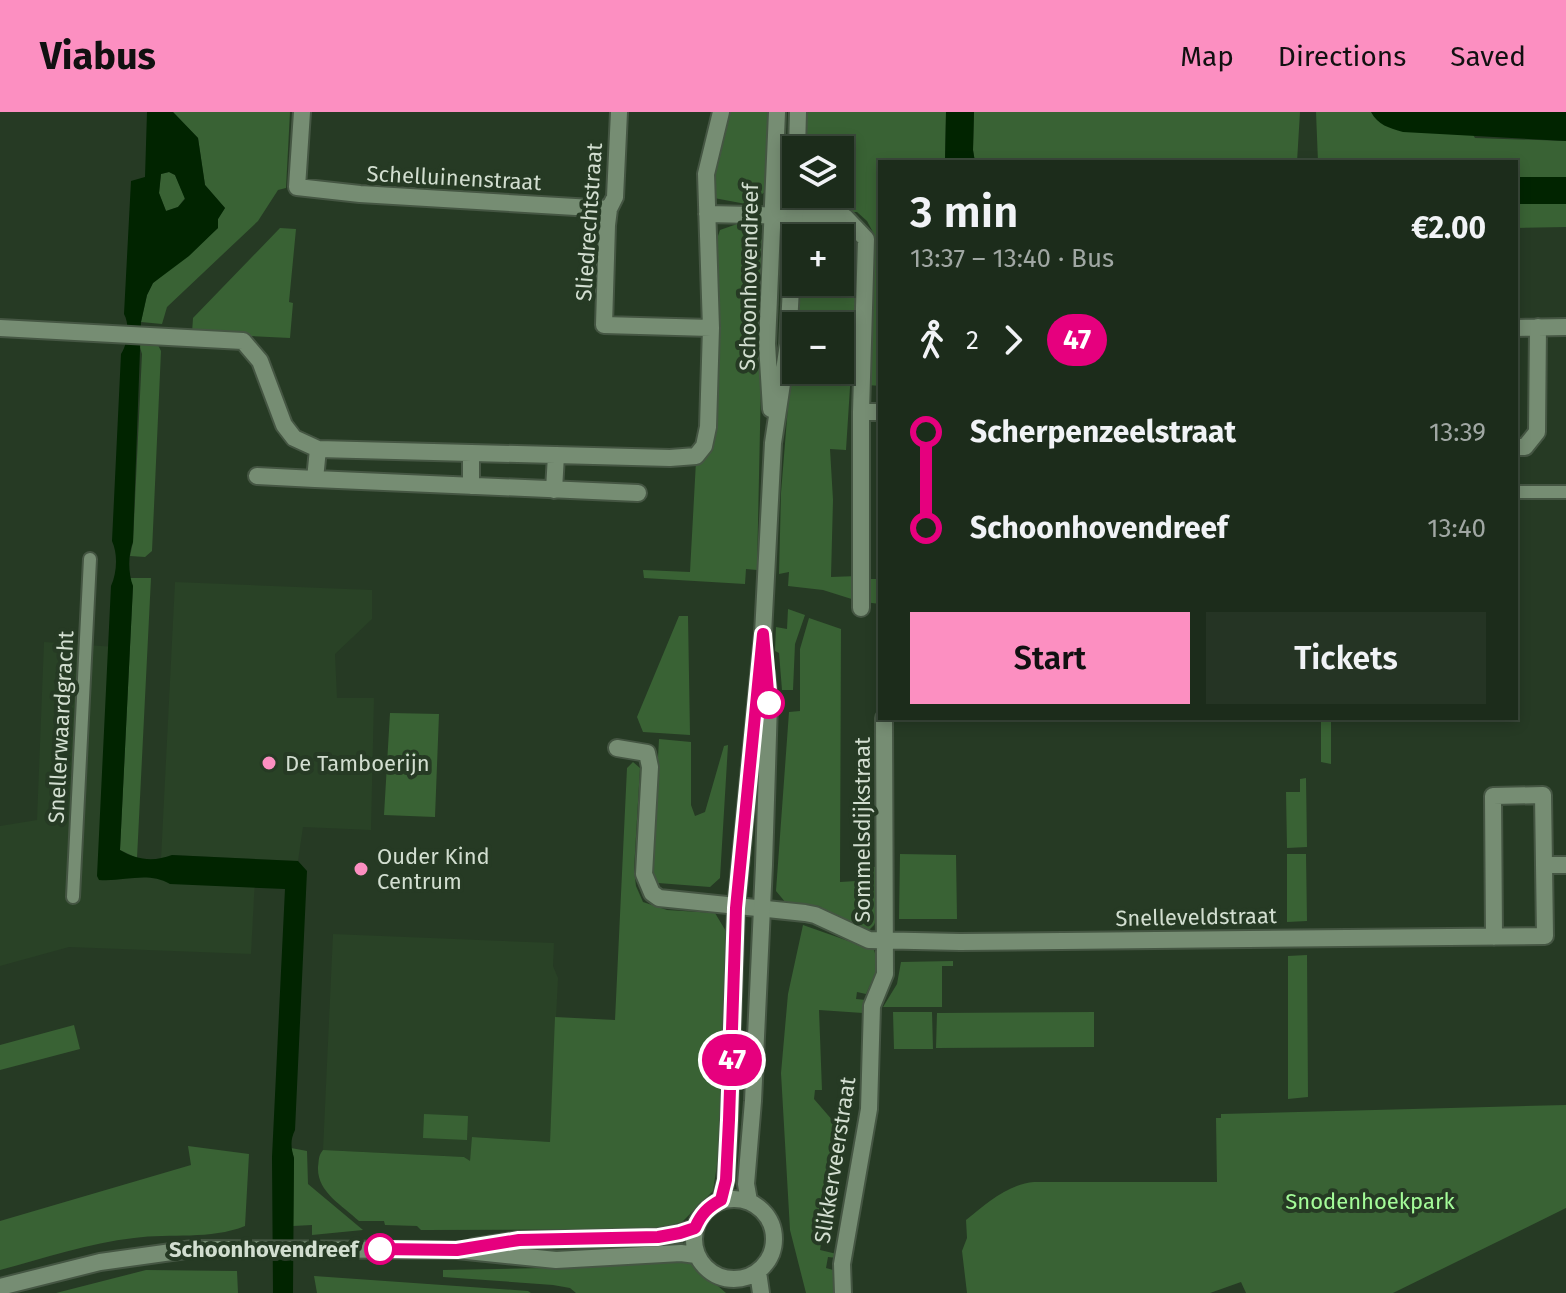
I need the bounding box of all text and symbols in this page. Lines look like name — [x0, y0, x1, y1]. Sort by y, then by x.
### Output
text: Viabus — [40, 33, 156, 79]
text: Map — [1180, 40, 1234, 73]
text: Directions — [1278, 40, 1406, 73]
text: Saved — [1450, 40, 1526, 73]
map controls — [782, 136, 854, 384]
button: layers — [782, 136, 854, 208]
street label: Sliedrechtstraat — [570, 142, 608, 302]
street label: Schelluinenstraat — [366, 160, 542, 196]
street label: Schoonhovendreef — [734, 181, 764, 371]
text: 3 min — [910, 186, 1019, 239]
text: €2.00 — [1411, 210, 1486, 246]
button: + — [782, 224, 854, 296]
text: 13:37 – 13:40 · Bus — [910, 243, 1114, 274]
button: − — [782, 312, 854, 384]
icon: walk — [910, 318, 954, 362]
icon: forward — [991, 318, 1035, 362]
text: 47 — [1063, 323, 1091, 356]
text: 2 — [966, 325, 979, 356]
text: Scherpenzeelstraat — [970, 414, 1236, 450]
text: 13:39 — [1429, 417, 1486, 448]
text: Schoonhovendreef — [970, 510, 1228, 546]
text: 13:40 — [1427, 513, 1486, 544]
button: Start — [910, 612, 1190, 704]
button: Tickets — [1206, 612, 1486, 704]
street label: Snellerwaardgracht — [42, 630, 80, 824]
unlabelled marker — [754, 688, 784, 718]
street label: Sommelsdijkstraat — [849, 737, 876, 923]
place label: De Tamboerijn — [285, 750, 430, 777]
marker: De Tamboerijn — [260, 754, 278, 772]
place label: Ouder Kind Centrum — [377, 843, 490, 895]
marker: Ouder Kind Centrum — [352, 860, 370, 878]
street label: Snelleveldstraat — [1115, 902, 1277, 932]
line badge: 47 — [696, 1034, 768, 1086]
text: 47 — [718, 1043, 746, 1076]
street label: Slikkerveerstraat — [809, 1075, 861, 1245]
park label: Snodenhoekpark — [1285, 1188, 1455, 1215]
marker: Schoonhovendreef — [365, 1234, 395, 1264]
place label: Schoonhovendreef — [169, 1236, 360, 1263]

